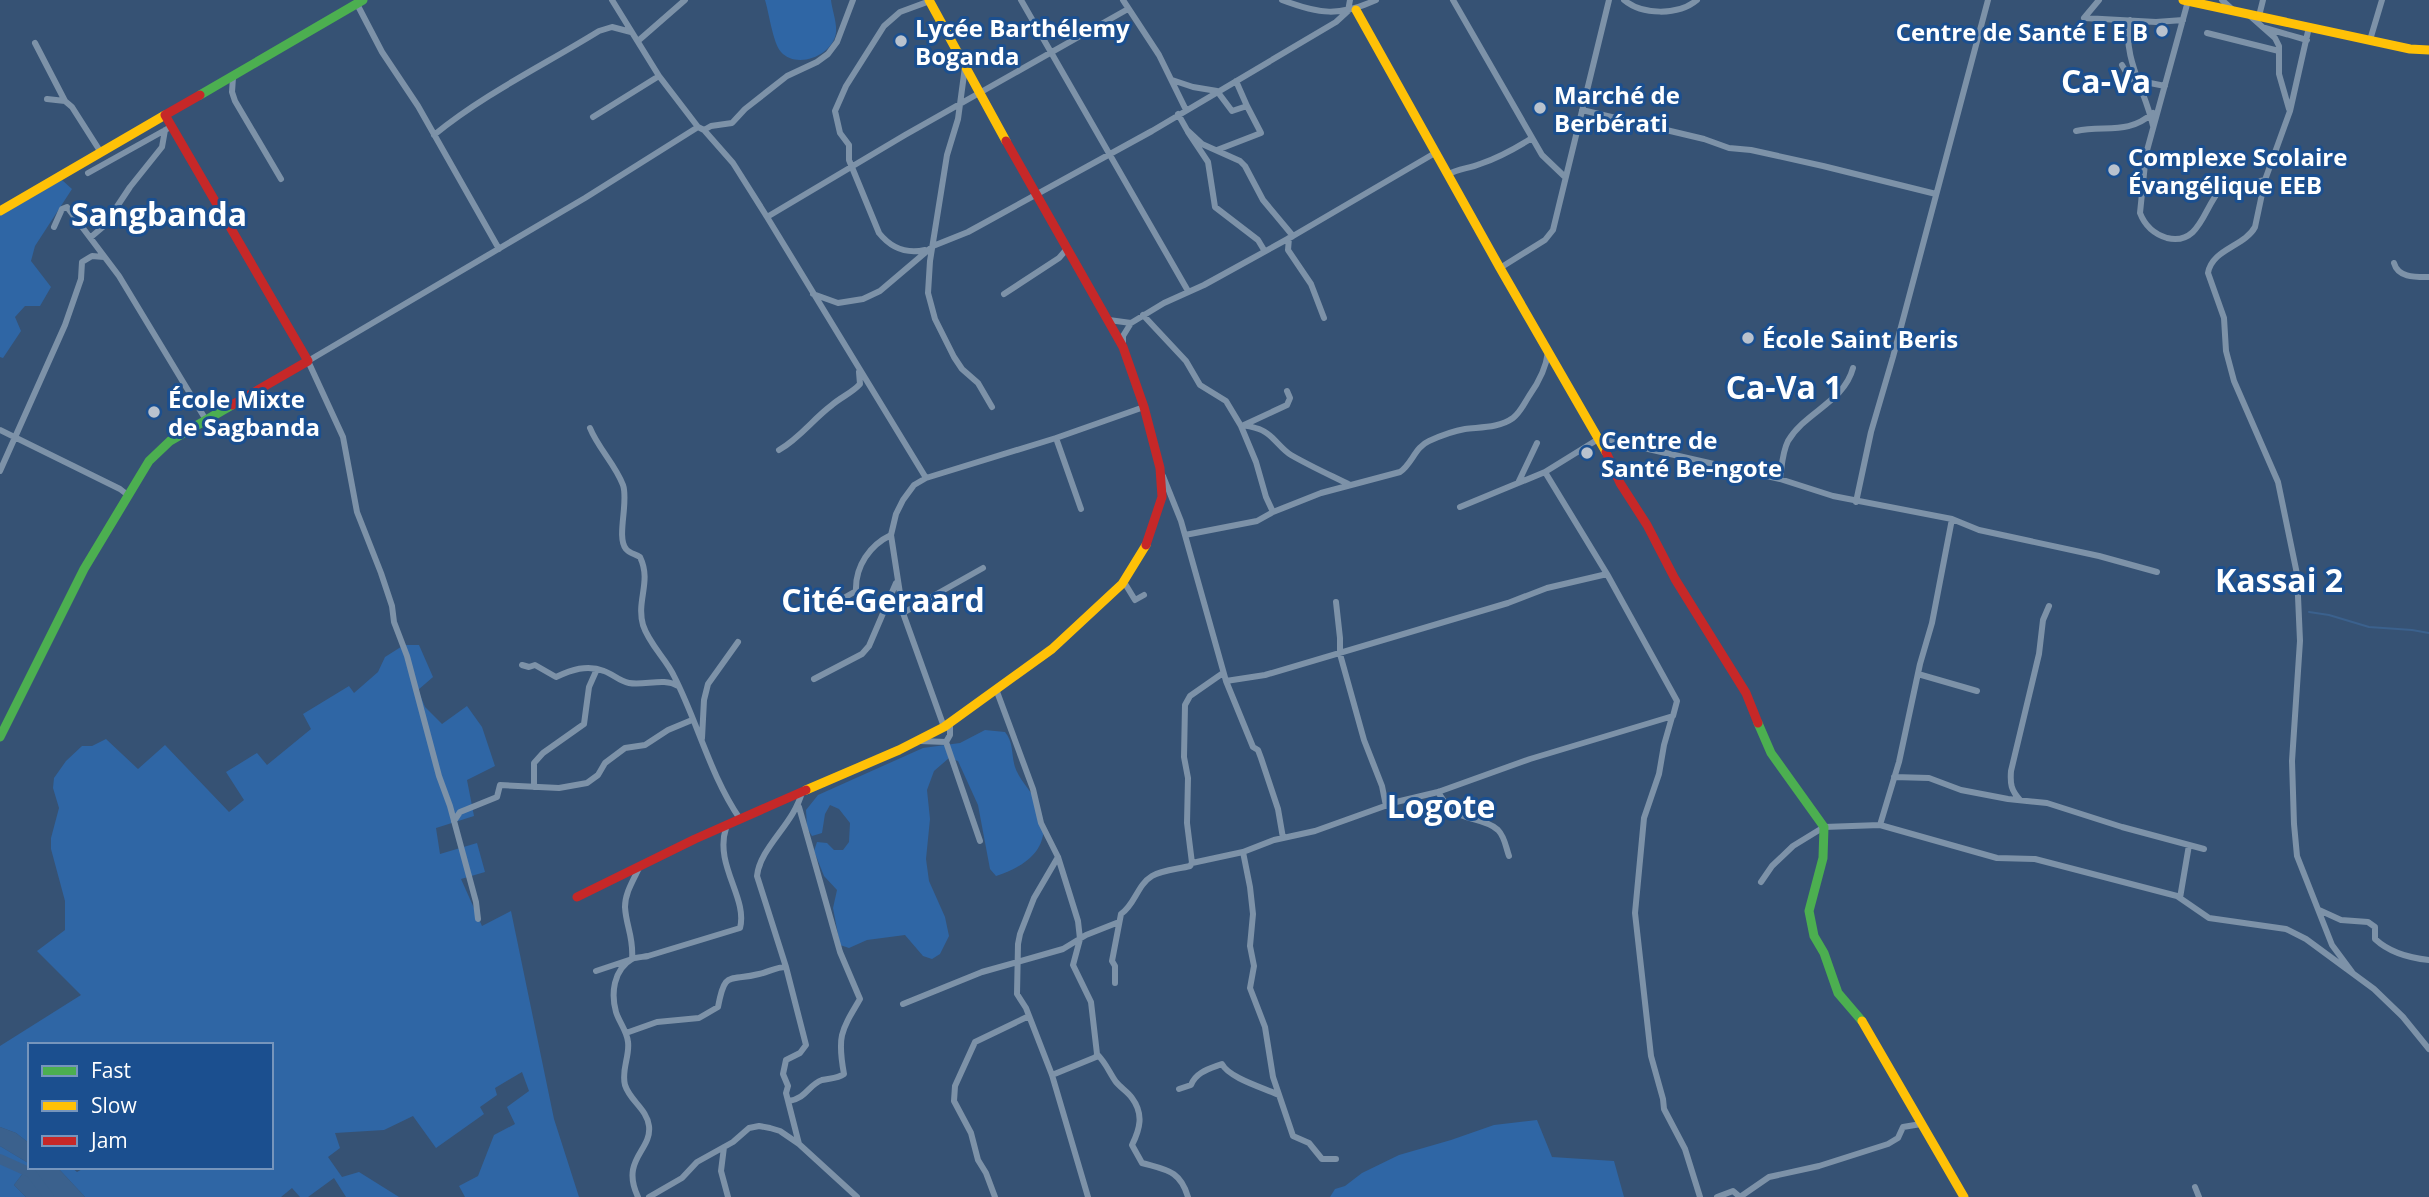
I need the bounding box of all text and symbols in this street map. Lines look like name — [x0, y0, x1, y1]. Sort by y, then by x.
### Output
place label: Lycée Barthélemy Boganda — [915, 11, 1130, 72]
place label: Centre de Santé E E B — [1896, 15, 2148, 48]
marker: Centre de Santé E E B — [2154, 23, 2170, 39]
marker: Lycée Barthélemy Boganda — [893, 33, 909, 49]
district label: Ca-Va — [2061, 59, 2151, 102]
place label: Marché de Berbérati — [1554, 78, 1680, 139]
marker: Marché de Berbérati — [1532, 100, 1548, 116]
place label: Complexe Scolaire Évangélique EEB — [2128, 140, 2347, 201]
marker: Complexe Scolaire Évangélique EEB — [2106, 162, 2122, 178]
district label: Sangbanda — [71, 192, 247, 235]
place label: École Saint Beris — [1762, 322, 1958, 355]
marker: École Saint Beris — [1740, 330, 1756, 346]
district label: Ca-Va 1 — [1726, 365, 1842, 408]
place label: École Mixte de Sagbanda — [168, 382, 320, 443]
marker: École Mixte de Sagbanda — [146, 404, 162, 420]
place label: Centre de Santé Be-ngote — [1601, 423, 1782, 484]
marker: Centre de Santé Be-ngote — [1579, 445, 1595, 461]
district label: Kassai 2 — [2215, 558, 2343, 601]
district label: Cité-Geraard — [781, 578, 985, 621]
district label: Logote — [1387, 784, 1495, 827]
legend — [28, 1043, 273, 1169]
text: Fast — [91, 1056, 131, 1084]
text: Slow — [91, 1091, 137, 1119]
text: Jam — [89, 1126, 128, 1154]

